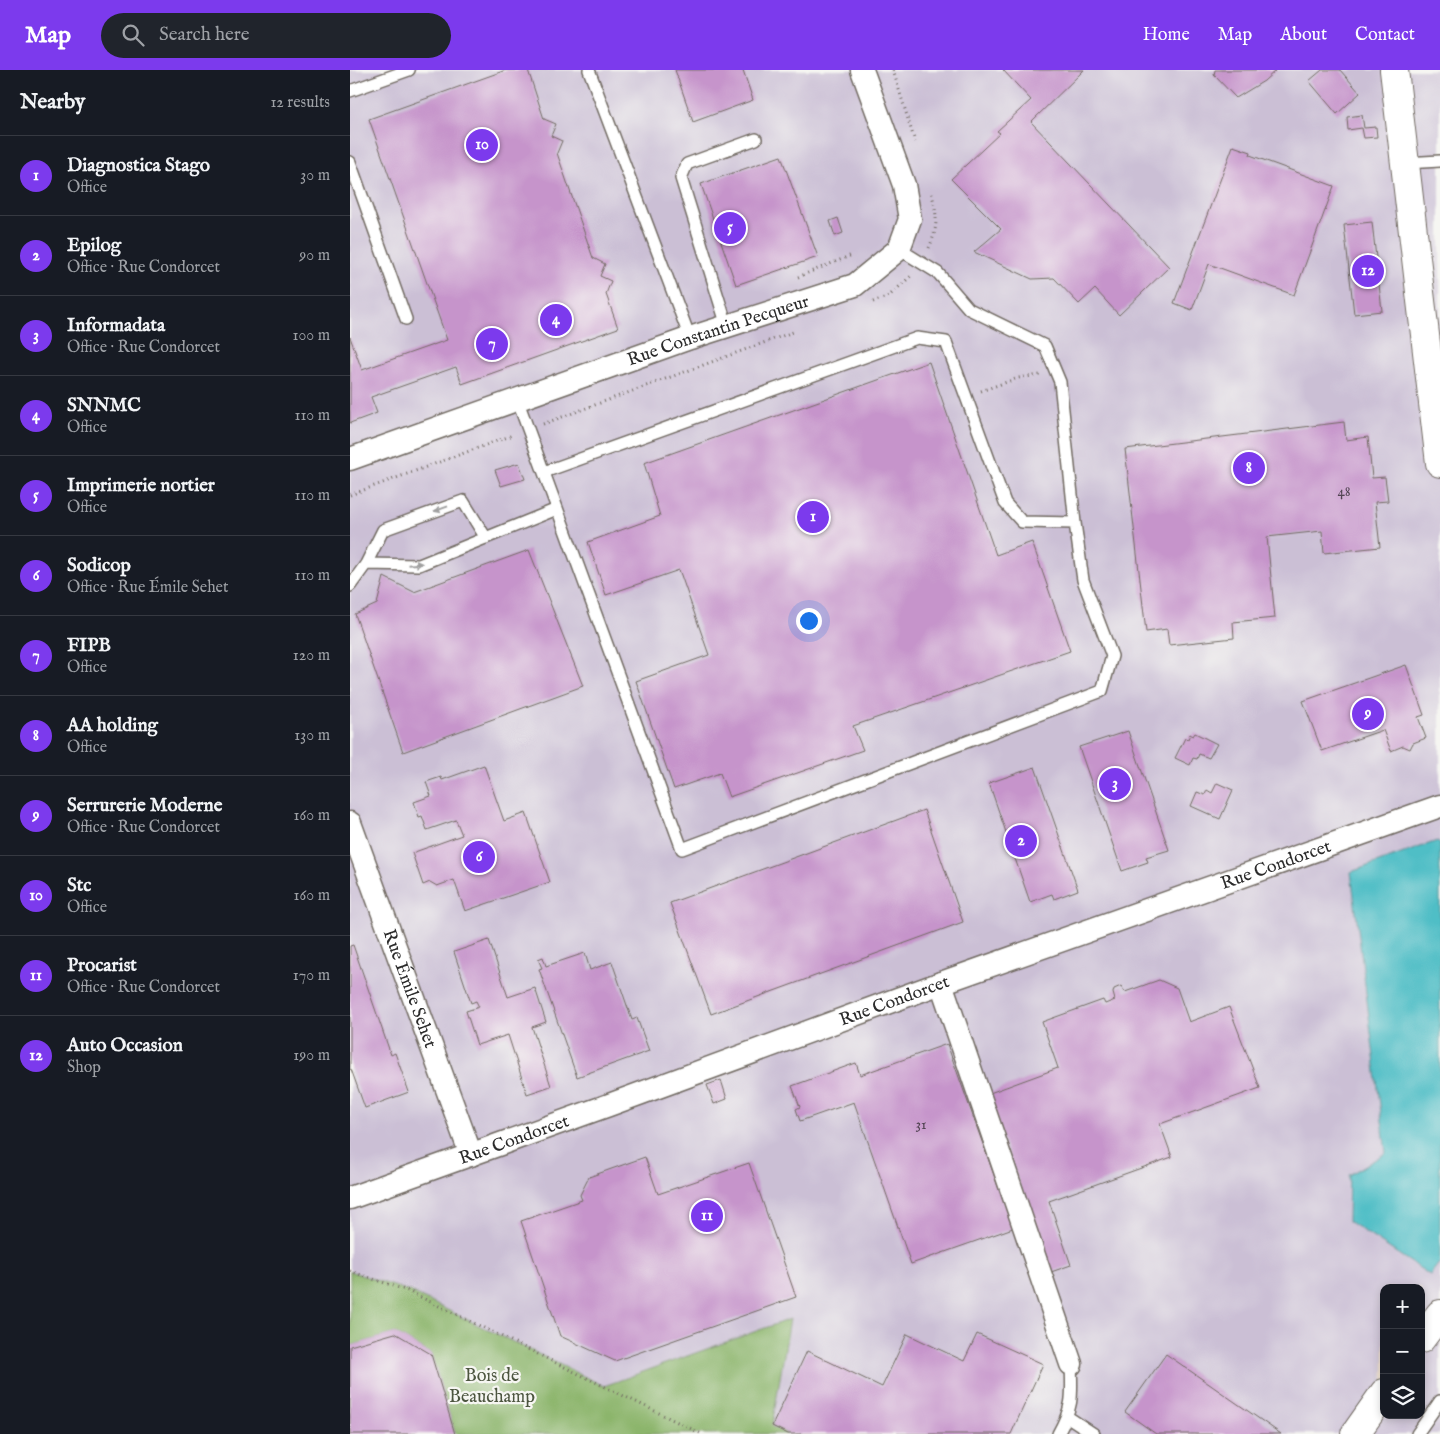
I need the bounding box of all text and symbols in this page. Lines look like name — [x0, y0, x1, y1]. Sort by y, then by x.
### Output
search box — [101, 13, 451, 58]
text: Map — [25, 20, 71, 51]
icon: search — [119, 21, 147, 49]
text: Search here — [159, 23, 250, 47]
text: Home — [1143, 24, 1190, 47]
text: Map — [1218, 24, 1252, 47]
text: About — [1280, 24, 1327, 47]
text: Contact — [1355, 24, 1415, 47]
text: Nearby — [20, 89, 85, 116]
text: 12 results — [270, 93, 330, 113]
pin: 10 — [466, 126, 498, 164]
text: Diagnostica Stago — [67, 154, 210, 178]
text: 1 — [33, 166, 39, 186]
text: 30 m — [300, 166, 330, 186]
text: Office — [67, 178, 107, 198]
pin: 5 — [714, 209, 746, 247]
text: Epilog — [67, 234, 121, 258]
text: 2 — [32, 246, 40, 266]
text: 90 m — [299, 246, 330, 266]
pin: 12 — [1352, 252, 1384, 290]
text: Office · Rue Condorcet — [67, 258, 220, 278]
street label: Rue Constantin Pecqueur — [624, 290, 813, 372]
pin: 4 — [540, 301, 572, 339]
text: Informadata — [67, 314, 165, 338]
pin: 7 — [476, 325, 508, 363]
text: 3 — [33, 326, 39, 346]
text: 100 m — [293, 326, 330, 346]
text: Office · Rue Condorcet — [67, 338, 220, 358]
text: SNNMC — [67, 394, 141, 418]
text: 4 — [32, 406, 40, 426]
text: 110 m — [294, 406, 330, 426]
text: Office — [67, 418, 107, 438]
pin: 8 — [1233, 449, 1265, 487]
text: Imprimerie nortier — [67, 474, 215, 498]
house number: 48 — [1337, 482, 1351, 501]
text: 5 — [33, 486, 39, 506]
text: 110 m — [294, 486, 330, 506]
text: Office — [67, 498, 107, 518]
pin: 1 — [797, 498, 829, 536]
one-way arrow — [433, 505, 448, 513]
text: Sodicop — [67, 554, 131, 578]
one-way arrow — [407, 559, 423, 567]
text: 6 — [33, 566, 39, 586]
text: 110 m — [294, 566, 330, 586]
text: Office · Rue Émile Sehet — [67, 578, 228, 598]
your location — [796, 608, 822, 634]
text: FIPB — [67, 634, 111, 658]
text: 7 — [32, 646, 40, 666]
text: 120 m — [293, 646, 330, 666]
text: Office — [67, 658, 107, 678]
pin: 9 — [1352, 695, 1384, 733]
text: AA holding — [67, 714, 158, 738]
text: 8 — [33, 726, 39, 746]
text: 130 m — [294, 726, 330, 746]
text: Office — [67, 738, 107, 758]
pin: 3 — [1099, 765, 1131, 803]
text: Serrurerie Moderne — [67, 794, 222, 818]
text: 9 — [33, 806, 39, 826]
text: 160 m — [294, 806, 330, 826]
text: Office · Rue Condorcet — [67, 818, 220, 838]
pin: 2 — [1005, 822, 1037, 860]
street label: Rue Condorcet — [1218, 836, 1334, 896]
pin: 6 — [463, 838, 495, 876]
text: Stc — [67, 874, 91, 898]
text: 10 — [29, 886, 43, 906]
text: 160 m — [294, 886, 330, 906]
text: Office — [67, 898, 107, 918]
street label: Rue Émile Sehet — [377, 926, 441, 1051]
text: Procarist — [67, 954, 137, 978]
text: 11 — [30, 966, 42, 986]
text: 170 m — [293, 966, 330, 986]
street label: Rue Condorcet — [837, 971, 953, 1032]
text: Office · Rue Condorcet — [67, 978, 220, 998]
text: Auto Occasion — [67, 1034, 183, 1058]
text: 12 — [29, 1046, 43, 1066]
text: 190 m — [293, 1046, 330, 1066]
text: Shop — [67, 1058, 101, 1078]
street label: Rue Condorcet — [456, 1110, 572, 1171]
house number: 31 — [915, 1115, 927, 1134]
pin: 11 — [691, 1197, 723, 1235]
map controls — [1380, 1284, 1425, 1419]
button: + — [1380, 1284, 1425, 1329]
button: − — [1380, 1329, 1425, 1374]
park label: Bois de Beauchamp — [449, 1365, 535, 1409]
button: layers — [1380, 1374, 1425, 1419]

